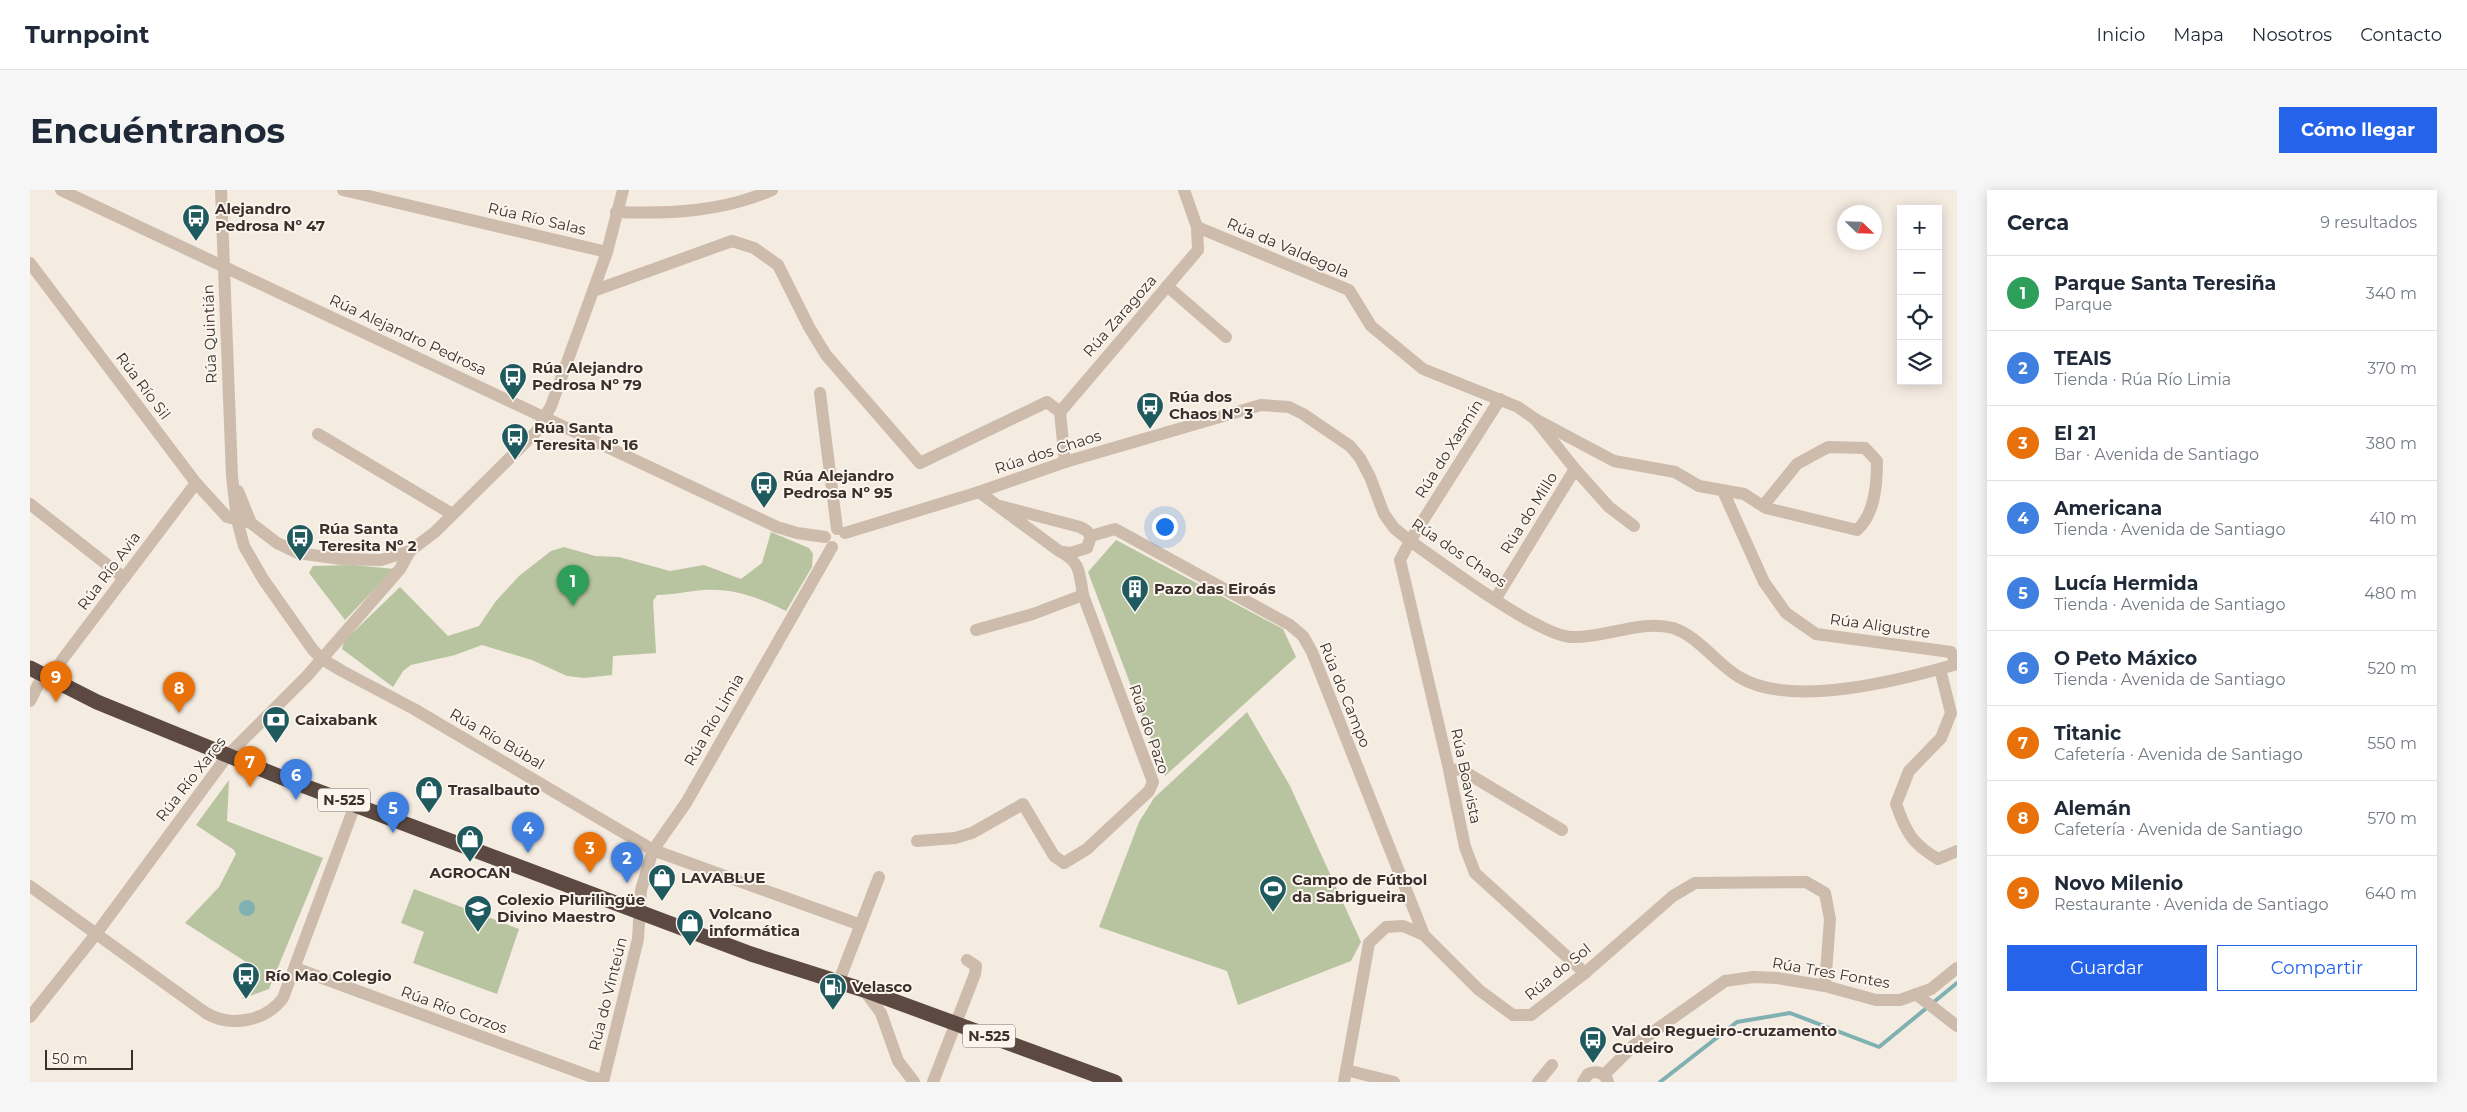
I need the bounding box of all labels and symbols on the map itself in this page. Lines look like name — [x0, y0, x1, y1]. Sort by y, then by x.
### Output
street label: Rúa Río Salas — [486, 198, 588, 239]
place label: Alejandro Pedrosa Nº 47 — [214, 199, 325, 235]
bus stop icon: Alejandro Pedrosa Nº 47 — [181, 203, 211, 242]
north arrow — [1837, 205, 1882, 250]
street label: Rúa da Valdegola — [1224, 213, 1352, 282]
street label: Rúa Zaragoza — [1079, 271, 1160, 361]
street label: Rúa Quintián — [198, 284, 221, 384]
street label: Rúa Alejandro Pedrosa — [327, 290, 490, 379]
street label: Rúa Río Sil — [112, 348, 175, 423]
place label: Rúa Alejandro Pedrosa Nº 79 — [532, 358, 643, 394]
bus stop icon: Rúa Alejandro Pedrosa Nº 79 — [498, 362, 528, 401]
place label: Rúa dos Chaos Nº 3 — [1169, 387, 1253, 423]
bus stop icon: Rúa dos Chaos Nº 3 — [1135, 391, 1165, 430]
street label: Rúa do Xasmín — [1411, 396, 1487, 502]
place label: Rúa Santa Teresita Nº 16 — [534, 418, 639, 454]
bus stop icon: Rúa Santa Teresita Nº 16 — [500, 422, 530, 461]
street label: Rúa dos Chaos — [992, 425, 1104, 478]
place label: Rúa Alejandro Pedrosa Nº 95 — [783, 466, 894, 502]
street label: Rúa do Millo — [1496, 468, 1561, 557]
bus stop icon: Rúa Alejandro Pedrosa Nº 95 — [749, 470, 779, 509]
your location — [1152, 514, 1178, 540]
street label: Rúa dos Chaos — [1408, 514, 1511, 591]
place label: Rúa Santa Teresita Nº 2 — [319, 519, 417, 555]
bus stop icon: Rúa Santa Teresita Nº 2 — [285, 523, 315, 562]
street label: Rúa Río Avia — [73, 528, 144, 614]
pin: 1 — [557, 565, 589, 606]
building icon: Pazo das Eiroás — [1120, 574, 1150, 613]
place label: Pazo das Eiroás — [1154, 579, 1276, 598]
street label: Rúa Aligustre — [1829, 609, 1931, 642]
street label: Rúa do Campo — [1316, 639, 1375, 750]
pin: 9 — [40, 661, 72, 702]
street label: Rúa Río Limia — [679, 670, 748, 769]
pin: 8 — [163, 672, 195, 713]
street label: Rúa do Pazo — [1125, 682, 1174, 776]
street label: Rúa Río Búbal — [446, 704, 548, 773]
bank icon: Caixabank — [261, 705, 291, 744]
place label: Caixabank — [295, 710, 377, 729]
street label: Rúa Boavista — [1447, 726, 1486, 825]
street label: Rúa Río Xares — [152, 732, 230, 825]
pin: 7 — [234, 746, 266, 787]
pin: 6 — [280, 759, 312, 800]
shop icon: Trasalbauto — [414, 775, 444, 814]
place label: Trasalbauto — [448, 780, 540, 799]
road number: N-525 — [318, 788, 370, 812]
pin: 5 — [377, 792, 409, 833]
pin: 4 — [512, 812, 544, 853]
shop icon: AGROCAN — [455, 824, 485, 863]
pin: 3 — [574, 832, 606, 873]
pin: 2 — [611, 842, 643, 883]
place label: AGROCAN — [429, 863, 510, 882]
shop icon: LAVABLUE — [647, 863, 677, 902]
place label: LAVABLUE — [681, 868, 765, 887]
place label: Campo de Fútbol da Sabrigueira — [1292, 870, 1427, 906]
sports icon: Campo de Fútbol da Sabrigueira — [1258, 874, 1288, 913]
place label: Colexio Plurilingüe Divino Maestro — [497, 890, 645, 926]
school or university icon: Colexio Plurilingüe Divino Maestro — [463, 894, 493, 933]
place label: Volcano informática — [708, 904, 800, 940]
shop icon: Volcano informática — [675, 908, 705, 947]
street label: Rúa do Vinteún — [584, 935, 631, 1053]
street label: Rúa do Sol — [1521, 939, 1595, 1004]
street label: Rúa Tres Fontes — [1771, 953, 1891, 992]
bus stop icon: Río Mao Colegio — [231, 961, 261, 1000]
place label: Río Mao Colegio — [265, 966, 392, 985]
fuel station icon: Velasco — [818, 972, 848, 1011]
place label: Velasco — [851, 977, 912, 996]
street label: Rúa Río Corzos — [398, 981, 510, 1038]
place label: Val do Regueiro-cruzamento Cudeiro — [1611, 1021, 1837, 1057]
road number: N-525 — [963, 1024, 1015, 1048]
bus stop icon: Val do Regueiro-cruzamento Cudeiro — [1578, 1025, 1608, 1064]
scale bar — [45, 1047, 132, 1070]

